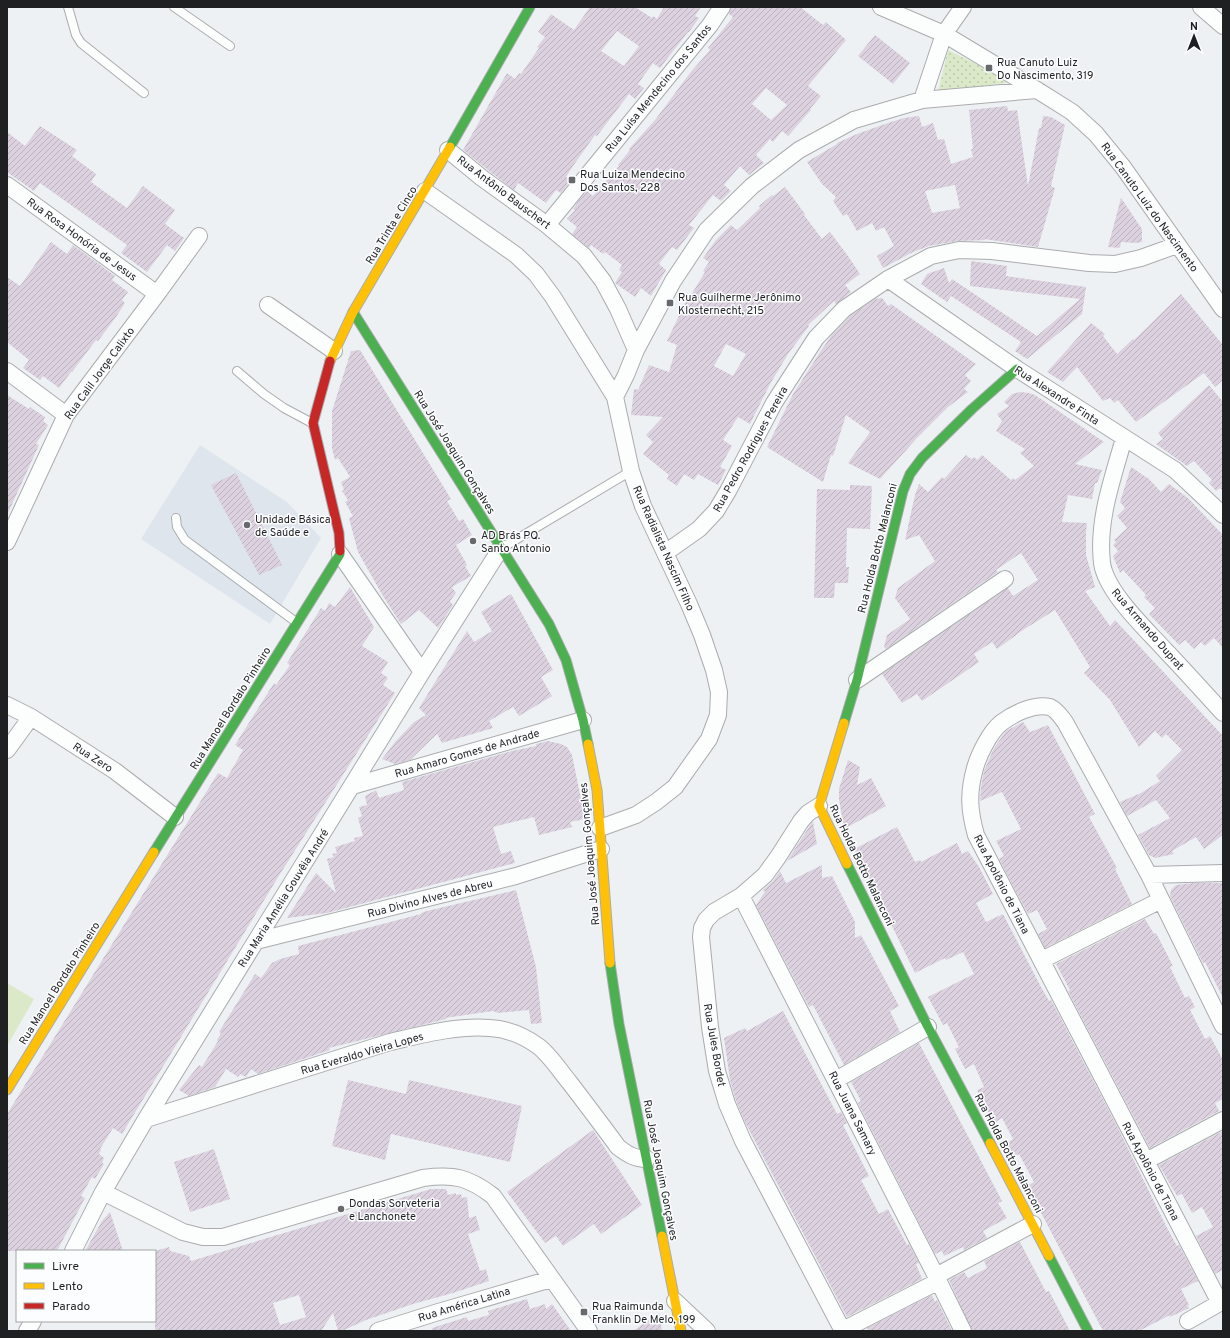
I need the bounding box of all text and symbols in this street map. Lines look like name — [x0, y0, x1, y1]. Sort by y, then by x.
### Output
north arrow — [1174, 16, 1214, 56]
text: N — [1190, 20, 1198, 34]
street label: Rua Luísa Mendecino dos Santos — [603, 22, 715, 156]
place label: Rua Canuto Luiz Do Nascimento, 319 — [997, 56, 1094, 83]
marker: Rua Canuto Luiz Do Nascimento, 319 — [984, 63, 994, 73]
street label: Rua Canuto Luiz do Nascimento — [1098, 140, 1201, 275]
street label: Rua Antônio Bauschert — [454, 153, 553, 233]
place label: Rua Luiza Mendecino Dos Santos, 228 — [580, 168, 685, 195]
marker: Rua Luiza Mendecino Dos Santos, 228 — [567, 175, 577, 185]
street label: Rua Trinta e Cinco — [363, 184, 421, 267]
street label: Rua Rosa Honória de Jesus — [24, 195, 139, 285]
place label: Rua Guilherme Jerônimo Klosternecht, 215 — [678, 291, 801, 318]
marker: Rua Guilherme Jerônimo Klosternecht, 215 — [665, 298, 675, 308]
street label: Rua Calil Jorge Calixto — [62, 325, 138, 423]
street label: Rua Alexandre Finta — [1011, 363, 1102, 429]
street label: Rua Pedro Rodrigues Pereira — [710, 384, 791, 515]
street label: Rua José Joaquim Gonçalves — [410, 388, 498, 517]
street label: Rua Holda Botto Malanconi — [855, 482, 901, 615]
street label: Rua Radialista Nascim Filho — [629, 484, 697, 613]
place label: Unidade Básica de Saúde e — [255, 513, 331, 540]
marker: Unidade Básica de Saúde e — [242, 520, 252, 530]
place label: AD Brás PQ. Santo Antonio — [481, 529, 551, 556]
marker: AD Brás PQ. Santo Antonio — [468, 536, 478, 546]
street label: Rua Armando Duprat — [1108, 586, 1186, 673]
street label: Rua Manoel Bordalo Pinheiro — [187, 644, 275, 773]
street label: Rua Amaro Gomes de Andrade — [393, 727, 541, 781]
street label: Rua Zero — [70, 740, 115, 776]
street label: Rua José Joaquim Gonçalves — [577, 782, 603, 926]
street label: Rua Holda Botto Malanconi — [826, 802, 897, 928]
street label: Rua Maria Amélia Gouvêia André — [235, 827, 332, 970]
street label: Rua Apolônio de Tiana — [970, 832, 1032, 937]
street label: Rua Divino Alves de Abreu — [366, 877, 494, 921]
street label: Rua Manoel Bordalo Pinheiro — [16, 919, 104, 1048]
street label: Rua Jules Bordet — [700, 1003, 728, 1088]
street label: Rua Everaldo Vieira Lopes — [299, 1030, 425, 1078]
street label: Rua Juana Samary — [825, 1069, 879, 1158]
street label: Rua Holda Botto Malanconi — [971, 1091, 1046, 1216]
street label: Rua José Joaquim Gonçalves — [639, 1099, 681, 1242]
street label: Rua Apolônio de Tiana — [1118, 1120, 1182, 1223]
place label: Dondas Sorveteria e Lanchonete — [349, 1197, 440, 1224]
marker: Dondas Sorveteria e Lanchonete — [336, 1204, 346, 1214]
legend — [16, 1250, 156, 1322]
text: Livre — [52, 1259, 79, 1275]
text: Lento — [52, 1279, 83, 1295]
street label: Rua América Latina — [417, 1284, 512, 1326]
text: Parado — [52, 1299, 90, 1315]
place label: Rua Raimunda Franklin De Melo, 199 — [592, 1300, 696, 1327]
marker: Rua Raimunda Franklin De Melo, 199 — [579, 1307, 589, 1317]

